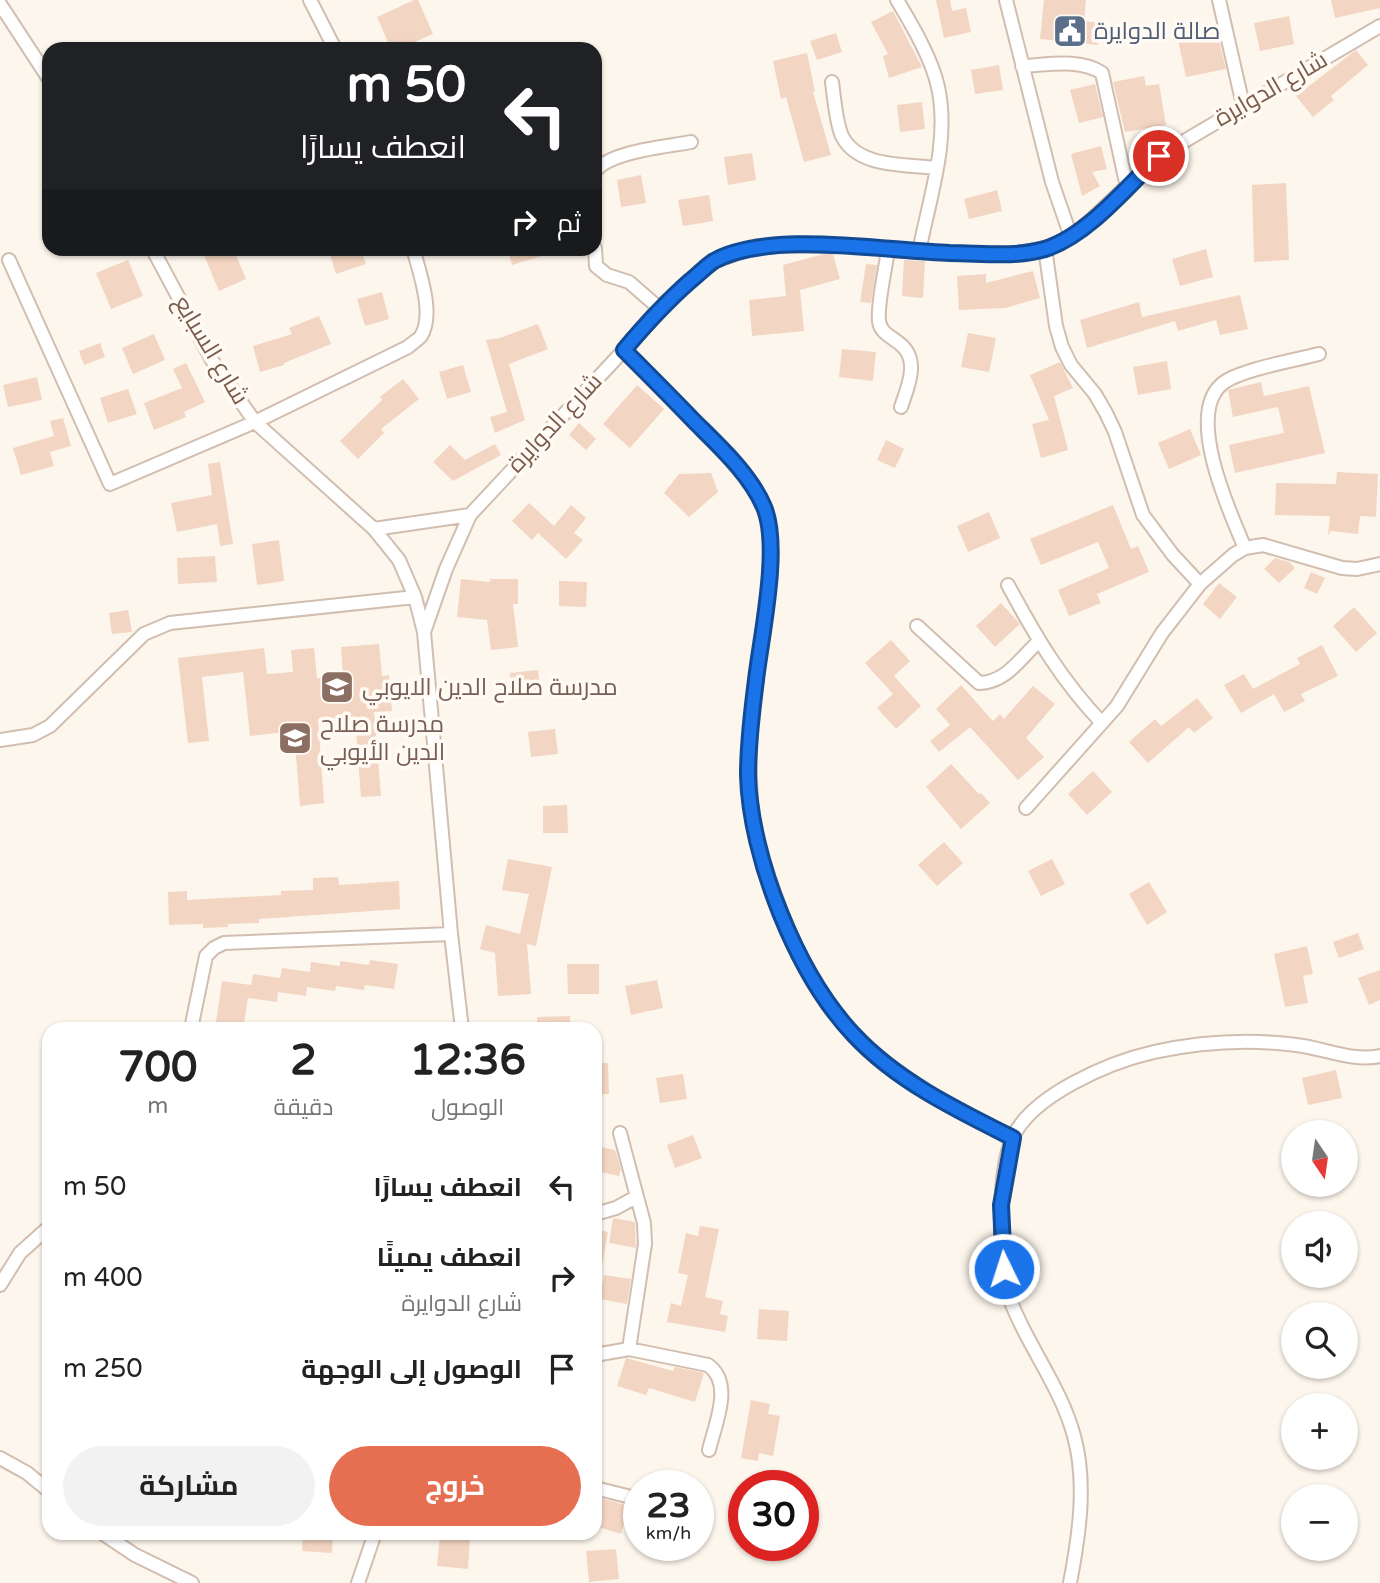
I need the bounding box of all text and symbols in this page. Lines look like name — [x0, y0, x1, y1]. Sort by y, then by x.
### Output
public building icon: صالة الدوايرة — [1051, 12, 1089, 50]
place label: صالة الدوايرة — [1094, 17, 1221, 46]
street label: شارع الدوايرة — [1209, 45, 1333, 134]
text: 50 m — [347, 56, 466, 115]
icon: left — [490, 70, 581, 161]
pin — [1129, 126, 1189, 186]
text: انعطف يسارًا — [300, 129, 466, 167]
icon: arrive — [1140, 137, 1178, 175]
icon: right — [505, 203, 543, 241]
text: ثم — [557, 208, 581, 239]
street label: شارع السبايع — [166, 290, 255, 410]
street label: شارع الدوايرة — [501, 367, 609, 480]
school or university icon: مدرسة صلاح الدين الايوبي — [318, 668, 356, 706]
place label: مدرسة صلاح الدين الايوبي — [362, 673, 618, 706]
place label: مدرسة صلاح الدين الأيوبي — [320, 710, 445, 771]
school or university icon: مدرسة صلاح الدين الأيوبي — [276, 719, 314, 757]
text: 2 — [290, 1035, 317, 1086]
text: 12:36 — [409, 1035, 526, 1086]
text: 700 — [118, 1042, 197, 1093]
text: m — [147, 1092, 168, 1120]
text: دقيقة — [273, 1094, 333, 1122]
text: الوصول — [431, 1094, 504, 1122]
north arrow — [1281, 1120, 1358, 1197]
map controls — [1281, 1120, 1358, 1561]
icon: left — [543, 1168, 581, 1206]
text: 50 m — [63, 1171, 126, 1202]
text: انعطف يسارًا — [373, 1172, 522, 1203]
button: sound — [1281, 1211, 1358, 1288]
position arrow — [967, 1232, 1041, 1306]
text: انعطف يمينًا — [377, 1242, 522, 1273]
icon: right — [543, 1259, 581, 1297]
text: 400 m — [63, 1262, 143, 1293]
text: شارع الدوايرة — [401, 1290, 522, 1318]
button: search — [1281, 1302, 1358, 1379]
icon: arrive — [543, 1350, 581, 1388]
text: 250 m — [63, 1353, 143, 1384]
text: الوصول إلى الوجهة — [301, 1354, 522, 1385]
button: + — [1281, 1393, 1358, 1470]
button: مشاركة — [63, 1446, 315, 1526]
button: خروج — [329, 1446, 581, 1526]
speed limit sign: 30 — [728, 1470, 819, 1561]
button: − — [1281, 1484, 1358, 1561]
text: 23 — [647, 1485, 690, 1527]
text: km/h — [646, 1522, 691, 1544]

